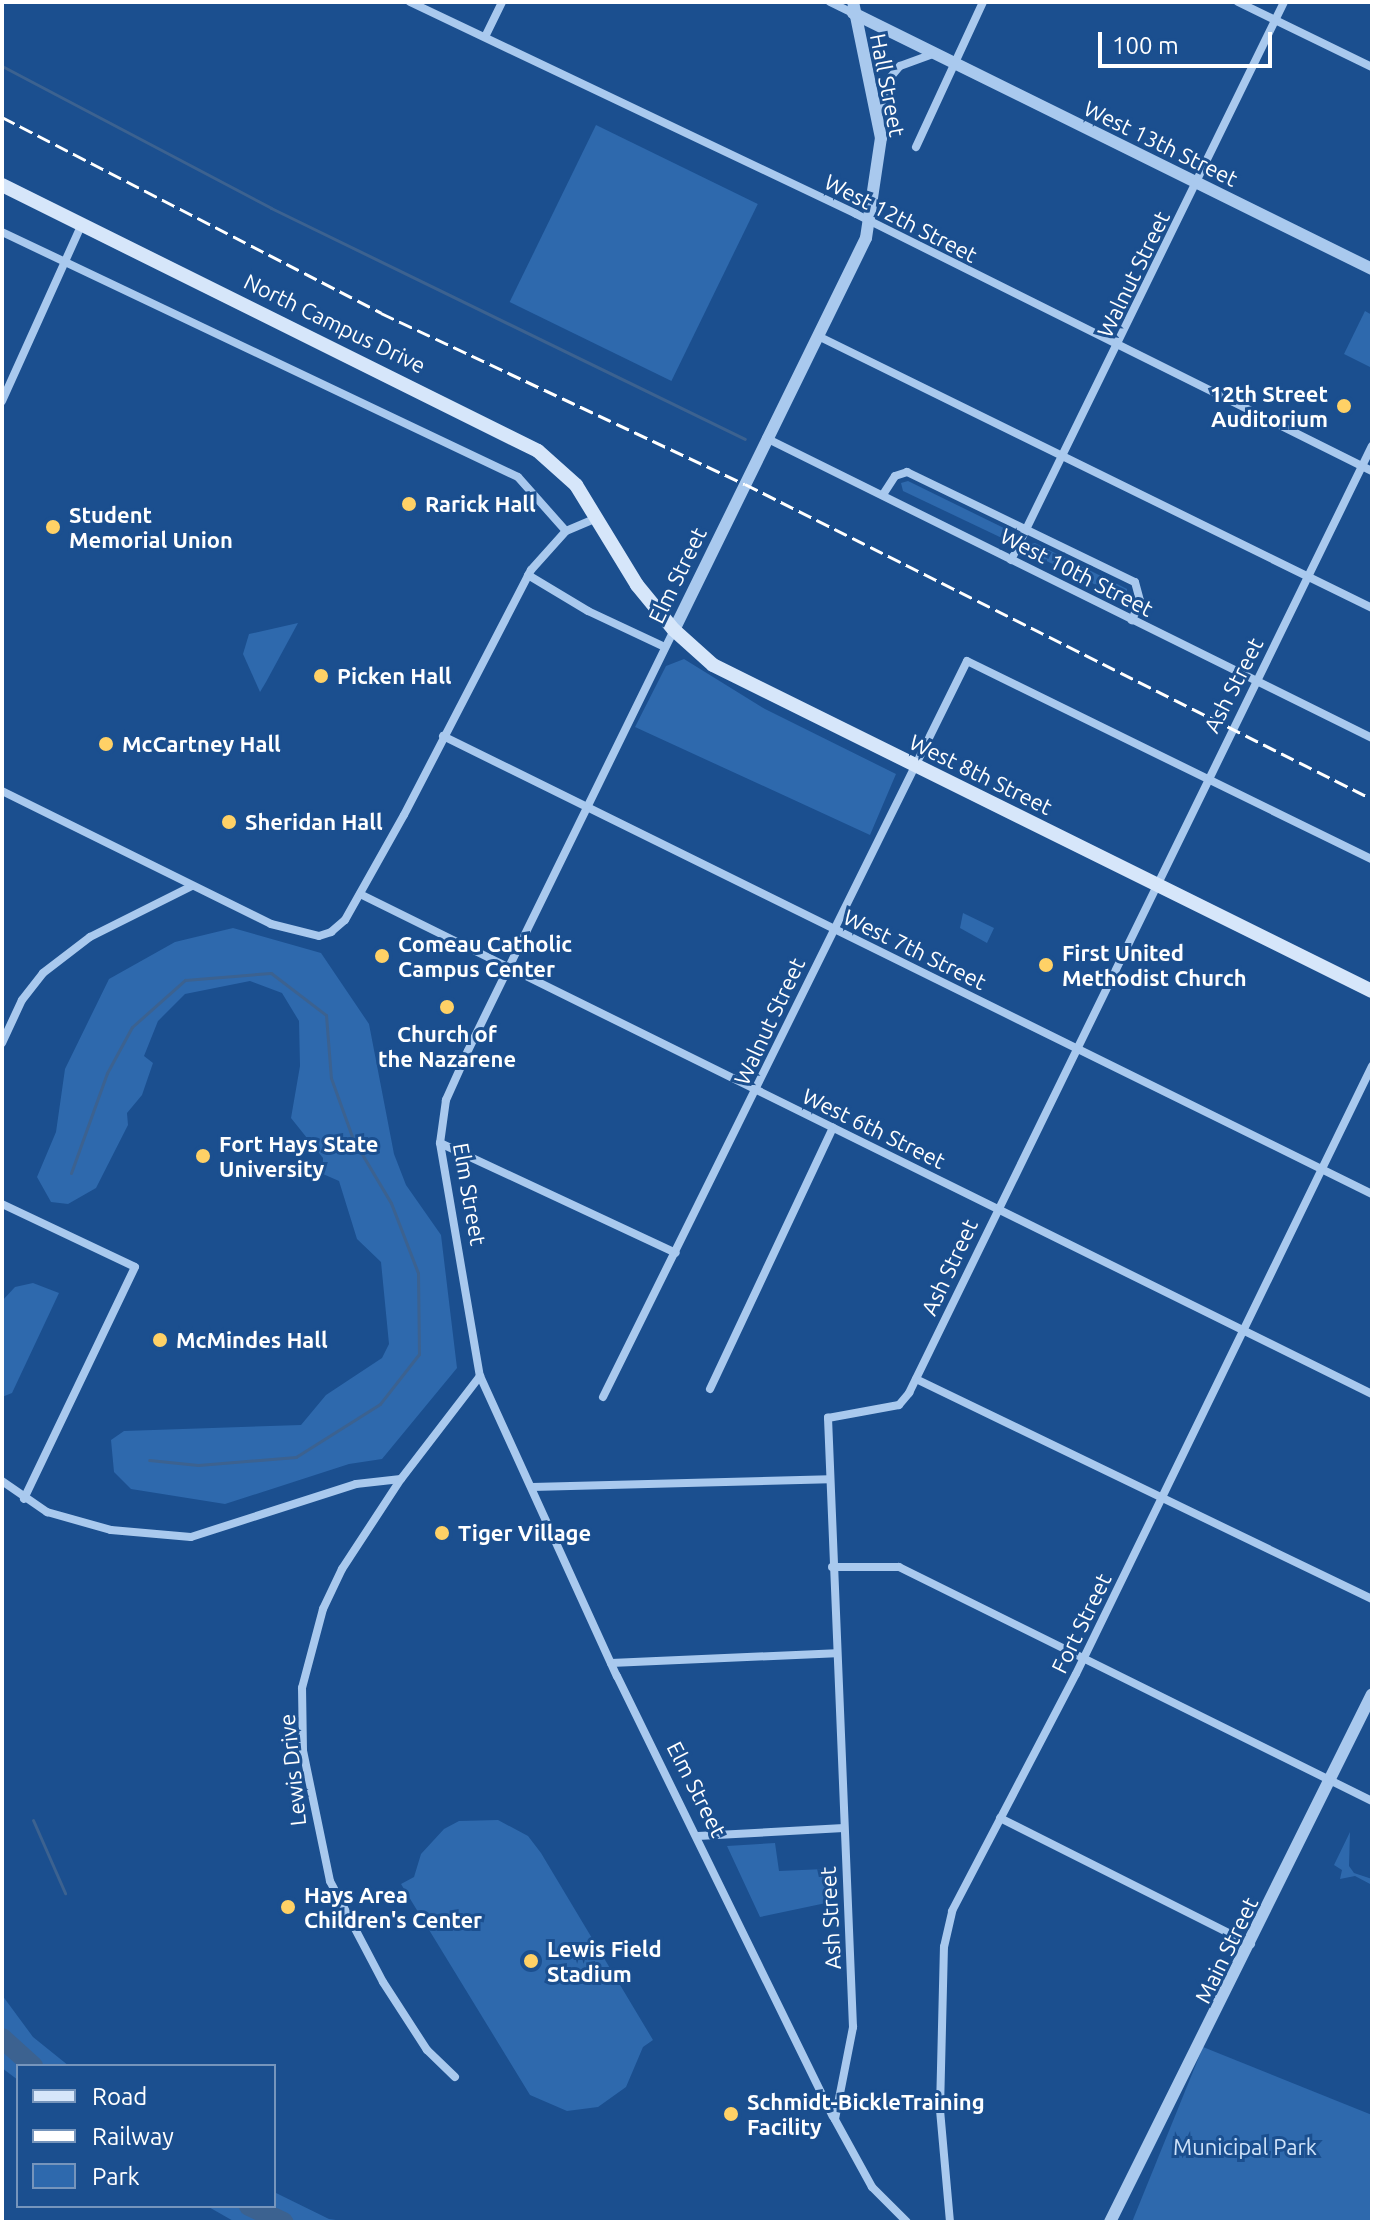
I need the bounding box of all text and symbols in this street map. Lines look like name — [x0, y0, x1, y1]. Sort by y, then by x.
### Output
scale bar — [1102, 16, 1276, 66]
street label: Hall Street — [865, 31, 911, 139]
text: 100 m — [1112, 32, 1179, 59]
street label: West 13th Street — [1080, 94, 1242, 192]
street label: West 12th Street — [820, 168, 982, 268]
street label: Walnut Street — [1091, 207, 1175, 341]
street label: North Campus Drive — [240, 268, 430, 378]
place label: 12th Street Auditorium — [1210, 380, 1328, 432]
marker: 12th Street Auditorium — [1335, 397, 1353, 415]
place label: Rarick Hall — [425, 491, 536, 517]
marker: Rarick Hall — [400, 495, 418, 513]
place label: Student Memorial Union — [69, 501, 233, 552]
marker: Student Memorial Union — [44, 518, 62, 536]
street label: West 10th Street — [996, 522, 1158, 622]
street label: Elm Street — [642, 523, 712, 627]
street label: Ash Street — [1198, 633, 1268, 737]
place label: Picken Hall — [337, 663, 451, 689]
marker: Picken Hall — [312, 667, 330, 685]
street label: West 8th Street — [905, 728, 1057, 820]
place label: McCartney Hall — [122, 731, 281, 757]
marker: McCartney Hall — [97, 735, 115, 753]
place label: Sheridan Hall — [245, 809, 383, 835]
marker: Sheridan Hall — [220, 813, 238, 831]
street label: West 7th Street — [839, 903, 991, 995]
place label: Comeau Catholic Campus Center — [398, 930, 572, 982]
place label: First United Methodist Church — [1062, 939, 1247, 990]
marker: Comeau Catholic Campus Center — [373, 947, 391, 965]
street label: Walnut Street — [728, 953, 810, 1089]
marker: First United Methodist Church — [1037, 956, 1055, 974]
marker: Church of the Nazarene — [438, 998, 456, 1016]
place label: Church of the Nazarene — [378, 1020, 516, 1072]
street label: West 6th Street — [798, 1082, 950, 1174]
place label: Fort Hays State University — [219, 1130, 379, 1182]
street label: Elm Street — [448, 1141, 492, 1247]
marker: Fort Hays State University — [194, 1147, 212, 1165]
street label: Ash Street — [915, 1215, 983, 1319]
place label: McMindes Hall — [176, 1327, 328, 1353]
marker: McMindes Hall — [151, 1331, 169, 1349]
place label: Tiger Village — [458, 1520, 591, 1546]
marker: Tiger Village — [433, 1524, 451, 1542]
street label: Fort Street — [1045, 1569, 1117, 1677]
street label: Lewis Drive — [273, 1713, 311, 1827]
street label: Elm Street — [662, 1737, 732, 1841]
street label: Ash Street — [814, 1866, 846, 1970]
place label: Hays Area Children's Center — [304, 1881, 482, 1932]
street label: Main Street — [1189, 1893, 1263, 2007]
marker: Hays Area Children's Center — [279, 1898, 297, 1916]
place label: Lewis Field Stadium — [547, 1935, 662, 1986]
marker: Lewis Field Stadium — [522, 1952, 540, 1970]
legend — [16, 2064, 276, 2208]
text: Road — [92, 2083, 147, 2110]
place label: Schmidt-BickleTraining Facility — [747, 2088, 985, 2140]
marker: Schmidt-BickleTraining Facility — [722, 2105, 740, 2123]
text: Railway — [92, 2123, 174, 2150]
park label: Municipal Park — [1173, 2134, 1317, 2160]
text: Park — [92, 2163, 140, 2190]

